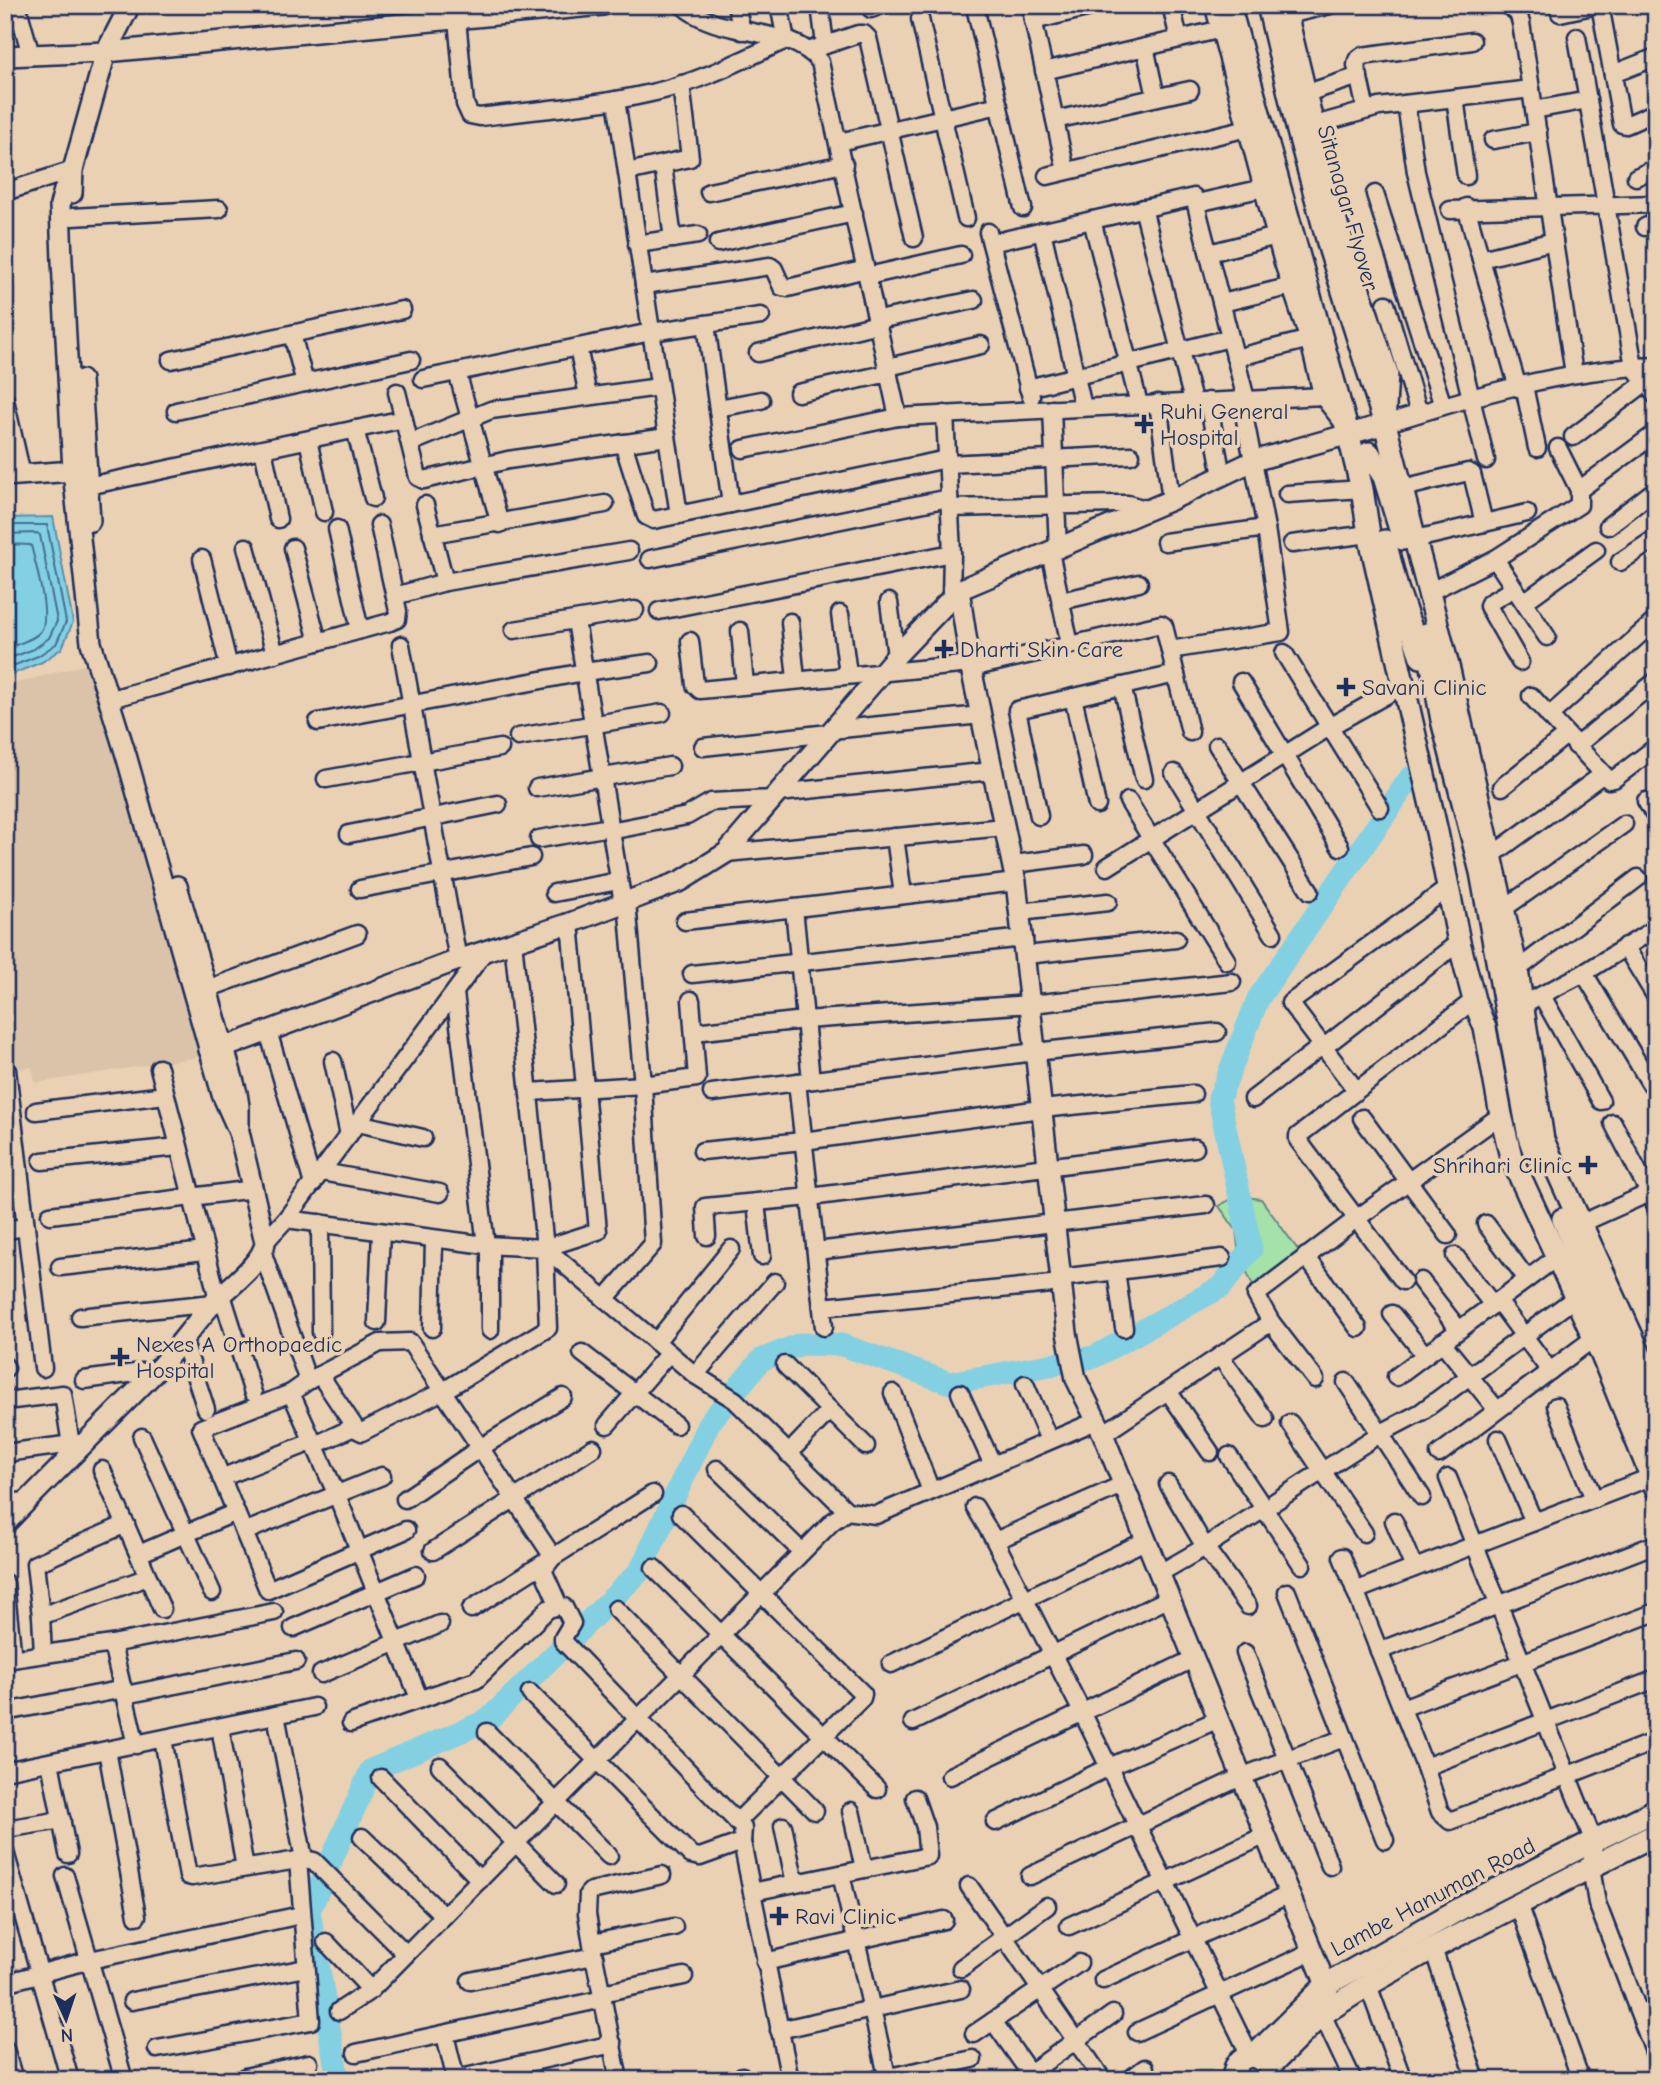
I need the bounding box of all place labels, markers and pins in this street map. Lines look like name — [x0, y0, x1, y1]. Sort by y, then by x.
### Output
place label: Ruhi General Hospital — [1160, 398, 1289, 451]
marker: Ruhi General Hospital — [1134, 414, 1154, 434]
place label: Dharti Skin Care — [960, 636, 1123, 663]
marker: Dharti Skin Care — [934, 639, 954, 659]
place label: Savani Clinic — [1362, 674, 1487, 701]
marker: Savani Clinic — [1336, 677, 1356, 697]
place label: Shrihari Clinic — [1433, 1152, 1572, 1179]
marker: Shrihari Clinic — [1578, 1155, 1598, 1175]
place label: Nexes A Orthopaedic Hospital — [136, 1331, 342, 1384]
marker: Nexes A Orthopaedic Hospital — [110, 1347, 130, 1367]
place label: Ravi Clinic — [795, 1903, 896, 1930]
marker: Ravi Clinic — [769, 1906, 789, 1926]

